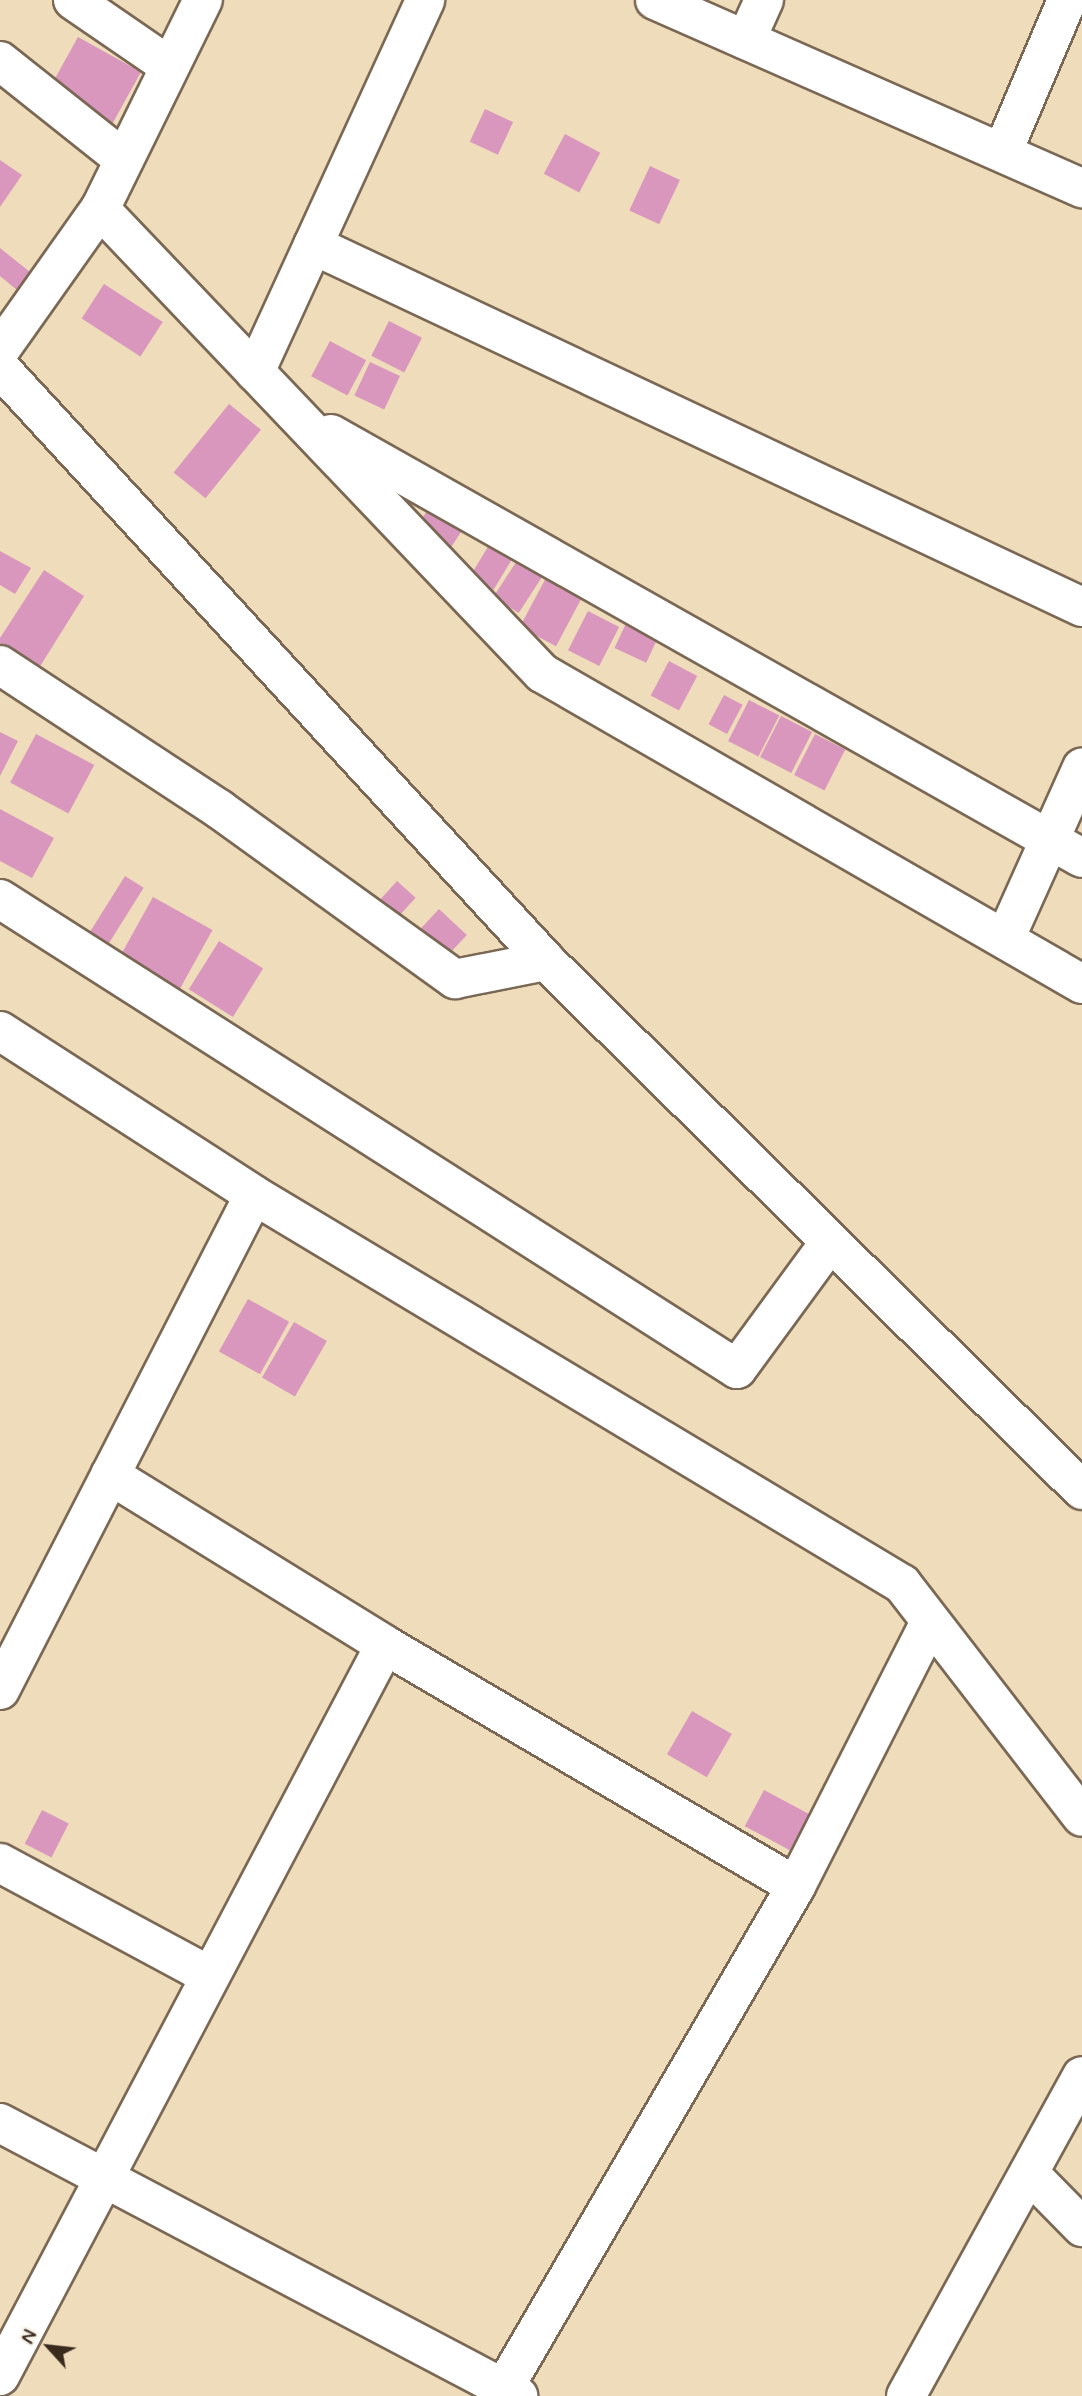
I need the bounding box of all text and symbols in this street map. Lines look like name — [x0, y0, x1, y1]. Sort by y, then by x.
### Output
north arrow — [14, 2312, 84, 2382]
text: N — [16, 2326, 44, 2349]

